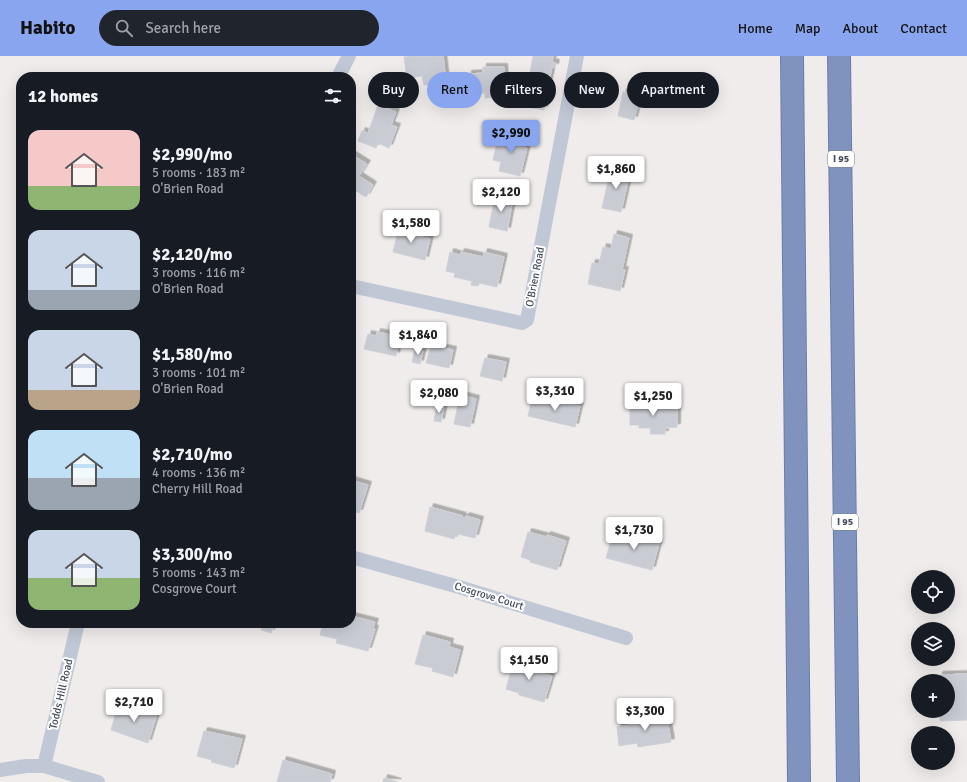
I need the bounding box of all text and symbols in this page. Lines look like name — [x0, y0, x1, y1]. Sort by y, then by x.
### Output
search box — [99, 10, 379, 46]
text: Habito — [20, 16, 75, 40]
icon: search — [113, 17, 135, 39]
text: Search here — [145, 19, 221, 37]
text: Home — [738, 20, 773, 37]
text: Map — [795, 20, 820, 37]
text: About — [842, 20, 878, 37]
text: Contact — [900, 20, 947, 37]
chip: Buy — [368, 72, 419, 108]
chip: Rent — [427, 72, 482, 108]
chip: Filters — [490, 72, 556, 108]
chip: New — [564, 72, 619, 108]
chip: Apartment — [627, 72, 719, 108]
icon: filters — [322, 85, 344, 107]
text: 12 homes — [28, 86, 98, 107]
pin: $2,990 — [478, 120, 544, 154]
text: $2,990 — [492, 125, 530, 141]
text: $2,990/mo — [152, 144, 232, 165]
icon: home — [60, 146, 108, 194]
road number: I 95 — [828, 151, 854, 167]
pin: $1,860 — [583, 156, 649, 190]
text: $1,860 — [597, 161, 635, 177]
text: 5 rooms · 183 m² — [152, 165, 245, 181]
pin: $2,120 — [468, 179, 534, 213]
text: O'Brien Road — [152, 181, 224, 197]
text: $2,120 — [482, 184, 520, 200]
pin: $1,580 — [378, 210, 444, 244]
text: $1,580 — [392, 215, 430, 231]
text: $2,120/mo — [152, 244, 232, 265]
icon: home — [60, 246, 108, 294]
street label: O'Brien Road — [523, 246, 547, 308]
text: 3 rooms · 116 m² — [152, 265, 245, 281]
text: O'Brien Road — [152, 281, 224, 297]
pin: $1,840 — [385, 322, 451, 356]
text: $1,840 — [399, 327, 437, 343]
text: $1,580/mo — [152, 344, 232, 365]
icon: home — [60, 346, 108, 394]
text: 3 rooms · 101 m² — [152, 365, 245, 381]
pin: $3,310 — [522, 378, 588, 412]
pin: $2,080 — [406, 380, 472, 414]
text: O'Brien Road — [152, 381, 224, 397]
text: $3,310 — [536, 383, 574, 399]
pin: $1,250 — [620, 383, 686, 417]
text: $2,080 — [420, 385, 458, 401]
text: $1,250 — [634, 388, 672, 404]
text: $2,710/mo — [152, 444, 232, 465]
icon: home — [60, 446, 108, 494]
text: 4 rooms · 136 m² — [152, 465, 245, 481]
text: Cherry Hill Road — [152, 481, 243, 497]
road number: I 95 — [832, 514, 858, 530]
pin: $1,730 — [601, 517, 667, 551]
text: $1,730 — [615, 522, 653, 538]
text: $3,300/mo — [152, 544, 232, 565]
icon: home — [60, 546, 108, 594]
text: 5 rooms · 143 m² — [152, 565, 245, 581]
map controls — [911, 570, 955, 770]
button: locate — [911, 570, 955, 614]
street label: Cosgrove Court — [453, 579, 525, 613]
text: Cosgrove Court — [152, 581, 237, 597]
button: layers — [911, 622, 955, 666]
pin: $1,150 — [496, 647, 562, 681]
text: $1,150 — [510, 652, 548, 668]
street label: Todds Hill Road — [47, 657, 75, 730]
button: + — [911, 674, 955, 718]
pin: $2,710 — [101, 689, 167, 723]
text: $2,710 — [115, 694, 153, 710]
pin: $3,300 — [612, 698, 678, 732]
text: $3,300 — [626, 703, 664, 719]
button: − — [911, 726, 955, 770]

